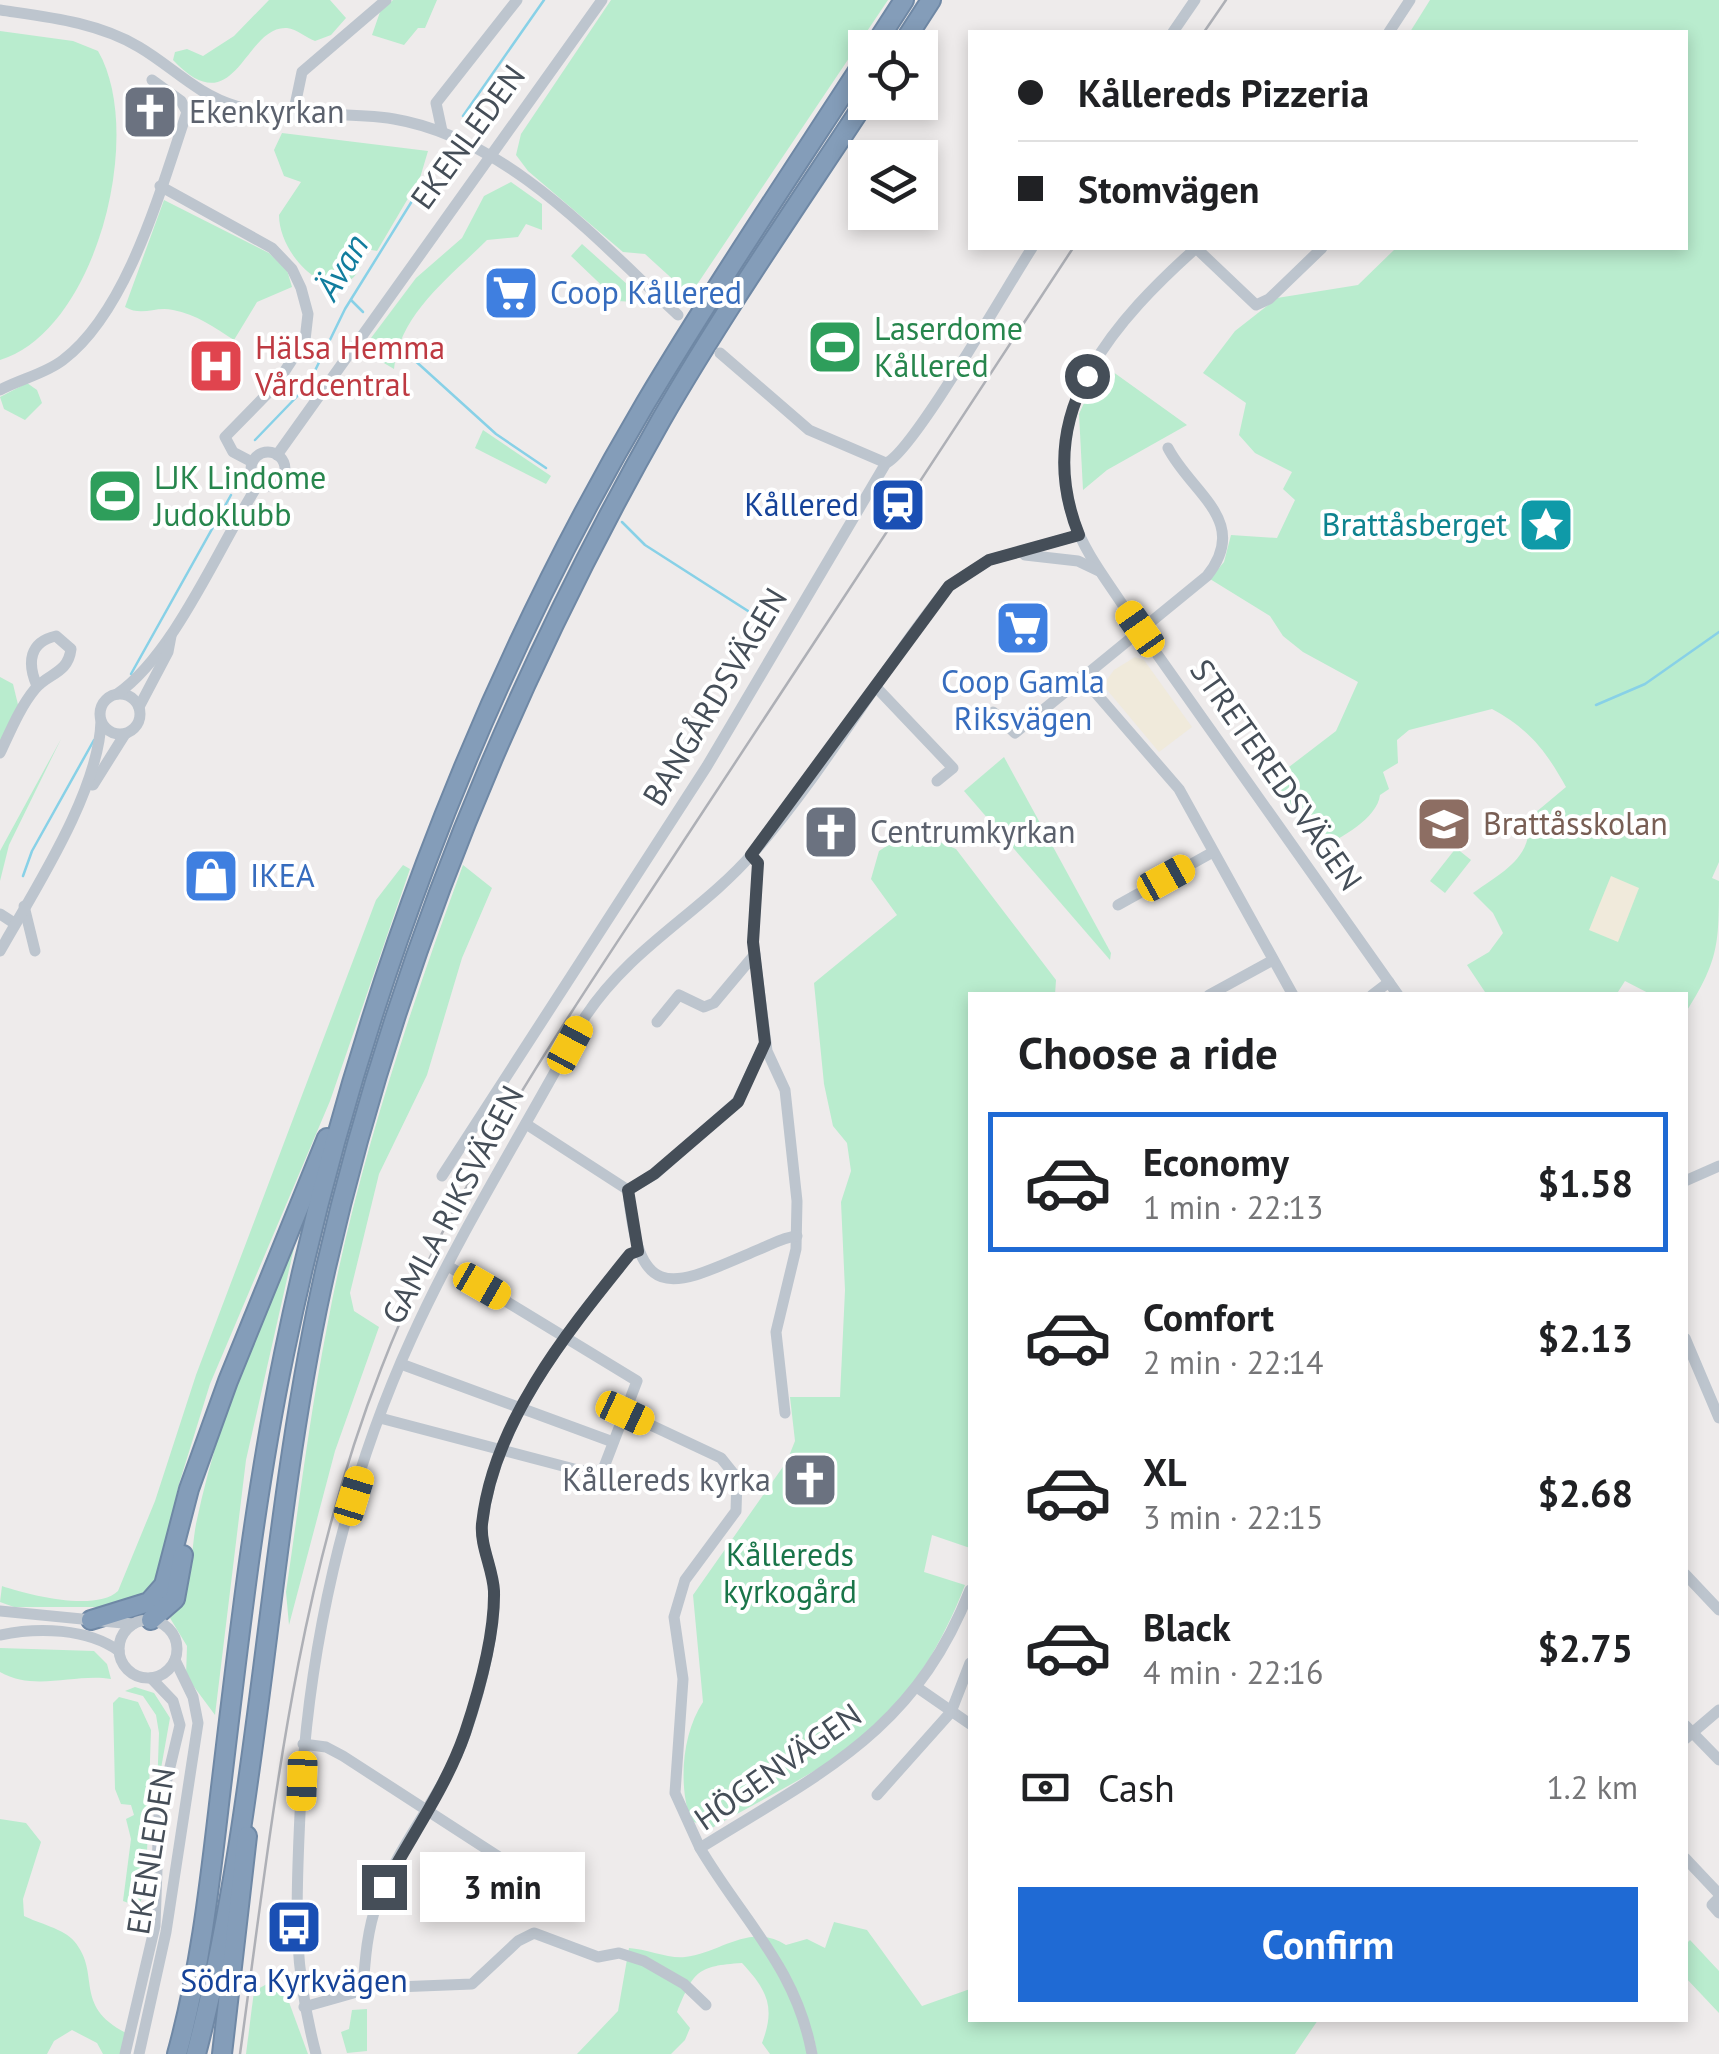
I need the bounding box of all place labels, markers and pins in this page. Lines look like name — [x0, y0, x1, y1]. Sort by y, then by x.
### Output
church icon: Ekenkyrkan — [120, 82, 180, 142]
place label: Ekenkyrkan — [189, 90, 344, 132]
supermarket icon: Coop Kållered — [481, 263, 541, 323]
place label: Coop Kållered — [550, 271, 742, 313]
place label: Laserdome Kållered — [874, 307, 1023, 386]
sports icon: Laserdome Kållered — [805, 317, 865, 377]
place label: Hälsa Hemma Vårdcentral — [254, 326, 445, 405]
hospital icon: Hälsa Hemma Vårdcentral — [186, 336, 246, 396]
place label: LJK Lindome Judoklubb — [152, 456, 326, 535]
sports icon: LJK Lindome Judoklubb — [85, 466, 145, 526]
station icon: Kållered — [868, 475, 928, 535]
place label: Kållered — [744, 483, 859, 525]
place icon: Brattåsberget — [1516, 495, 1576, 555]
place label: Brattåsberget — [1322, 503, 1507, 545]
supermarket icon: Coop Gamla Riksvägen — [993, 598, 1053, 658]
place label: Coop Gamla Riksvägen — [941, 660, 1105, 739]
school or university icon: Brattåsskolan — [1414, 794, 1474, 854]
church icon: Centrumkyrkan — [801, 802, 861, 862]
place label: Brattåsskolan — [1483, 802, 1668, 844]
place label: Centrumkyrkan — [870, 810, 1075, 852]
shop icon: IKEA — [181, 846, 241, 906]
place label: IKEA — [250, 854, 315, 896]
church icon: Kållereds kyrka — [780, 1450, 840, 1510]
place label: Kållereds kyrka — [562, 1458, 771, 1500]
bus stop icon: Södra Kyrkvägen — [264, 1897, 324, 1957]
place label: Södra Kyrkvägen — [180, 1959, 408, 2001]

